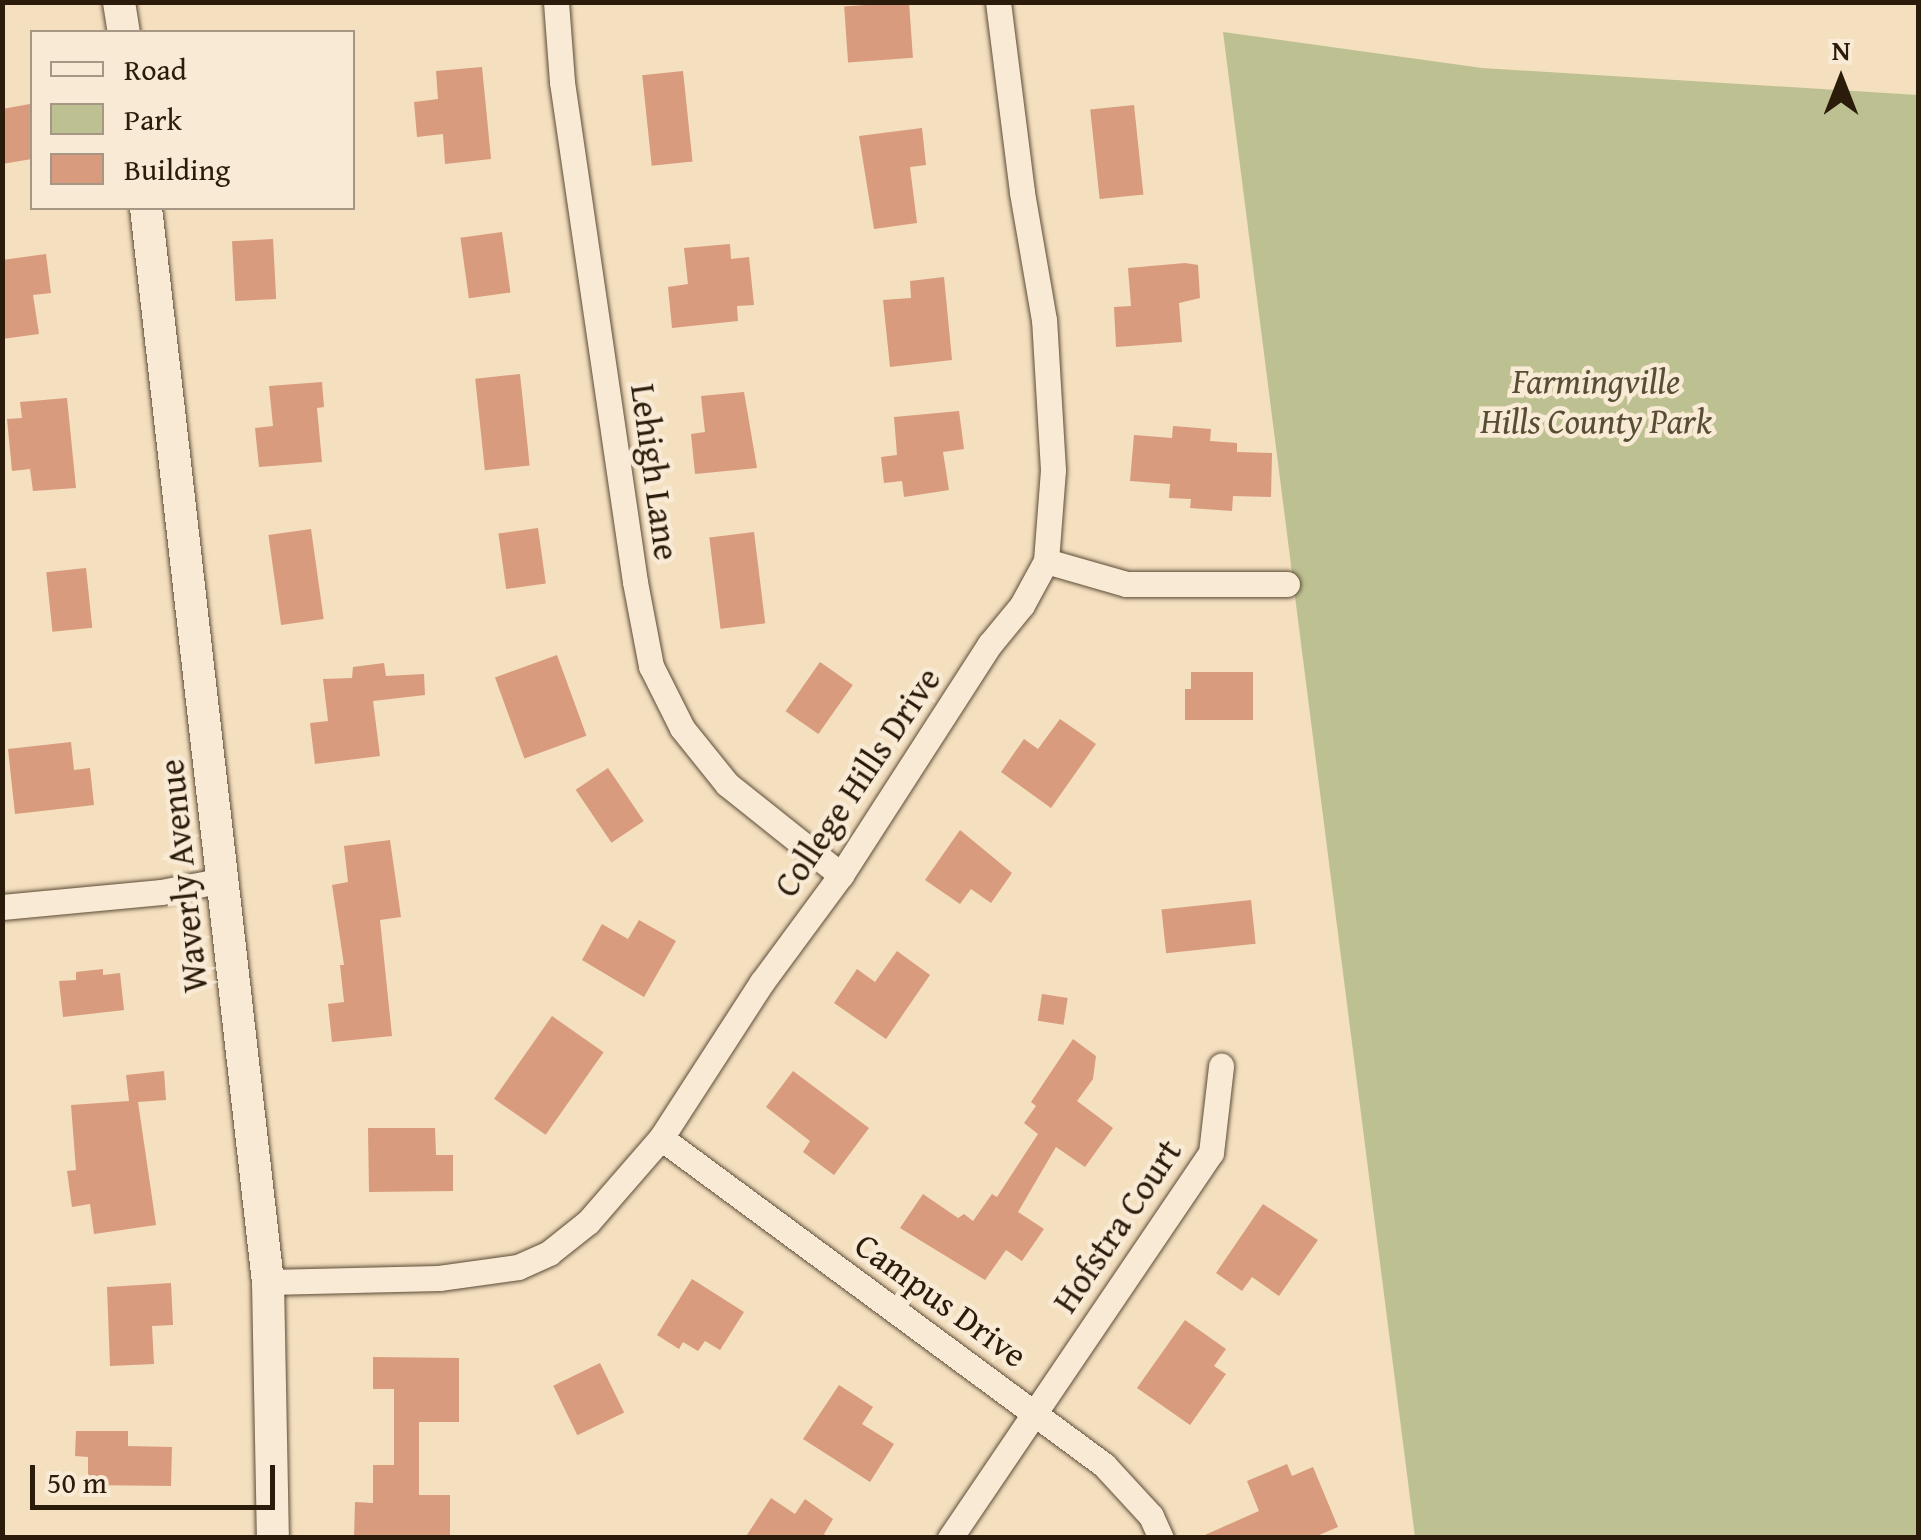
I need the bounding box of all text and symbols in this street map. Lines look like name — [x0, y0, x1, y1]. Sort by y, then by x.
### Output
text: N — [1832, 29, 1850, 70]
legend — [30, 30, 355, 210]
north arrow — [1791, 30, 1891, 130]
text: Road — [124, 47, 187, 91]
text: Park — [124, 97, 182, 141]
text: Building — [124, 147, 230, 191]
park label: Farmingville Hills County Park — [1480, 360, 1712, 442]
street label: Lehigh Lane — [622, 381, 688, 563]
street label: College Hills Drive — [765, 659, 949, 905]
street label: Waverly Avenue — [150, 757, 216, 995]
street label: Hofstra Court — [1044, 1132, 1190, 1320]
street label: Campus Drive — [847, 1224, 1035, 1376]
scale bar — [35, 1445, 280, 1507]
text: 50 m — [47, 1460, 107, 1504]

